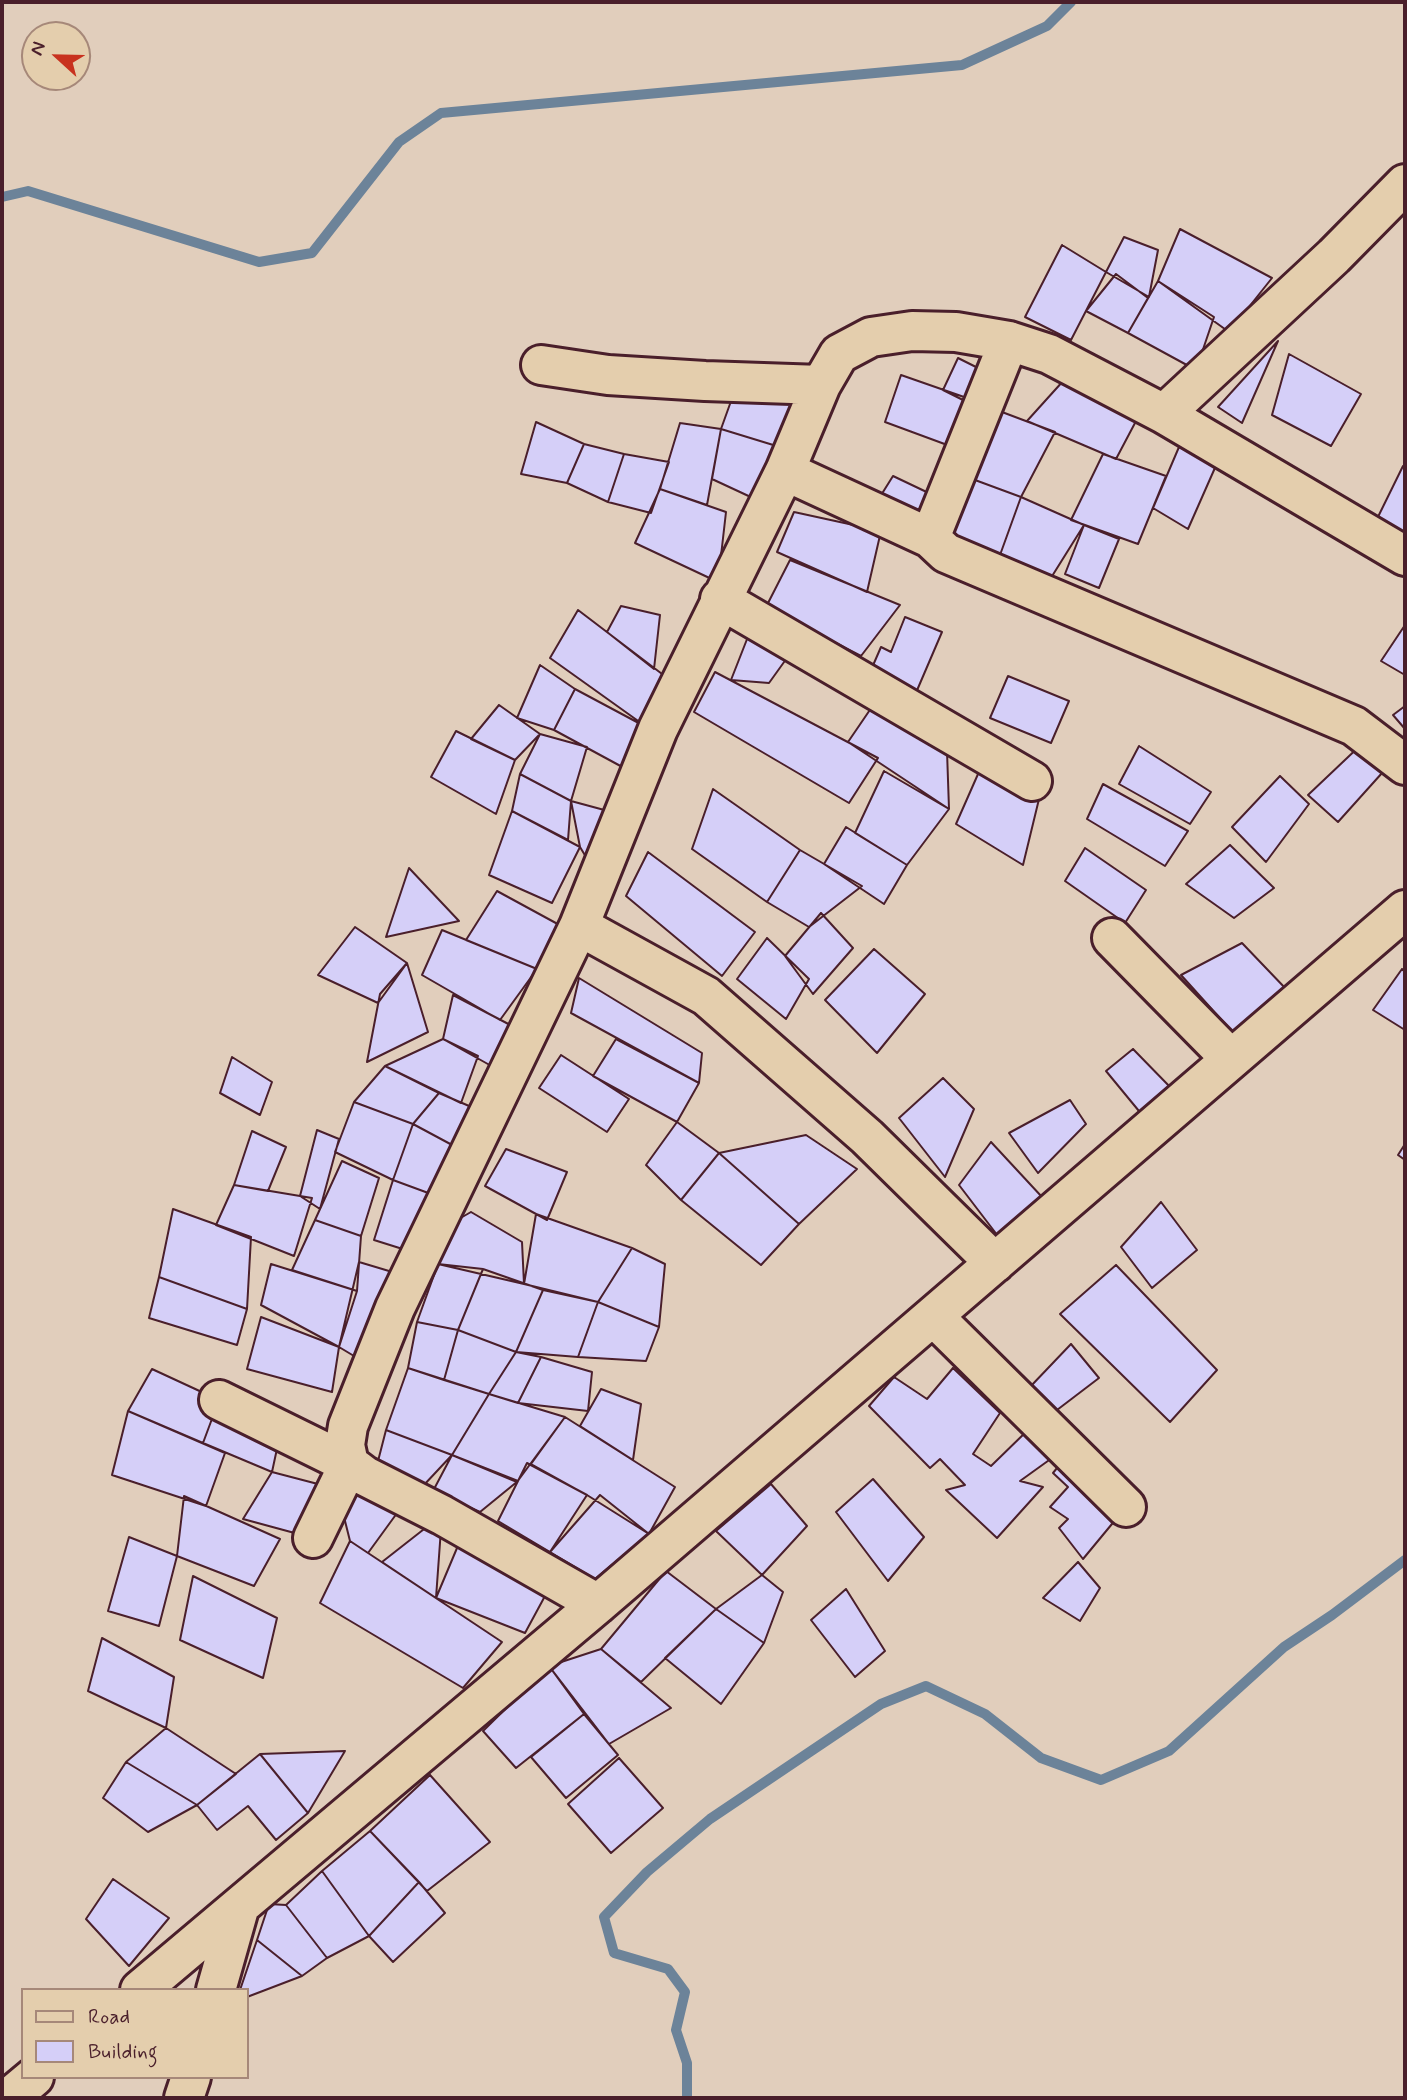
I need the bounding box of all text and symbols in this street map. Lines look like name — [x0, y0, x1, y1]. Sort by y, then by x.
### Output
north arrow — [21, 21, 91, 91]
text: N — [24, 38, 52, 59]
legend — [21, 1988, 248, 2079]
text: Road — [88, 2003, 130, 2031]
text: Building — [88, 2038, 158, 2066]

